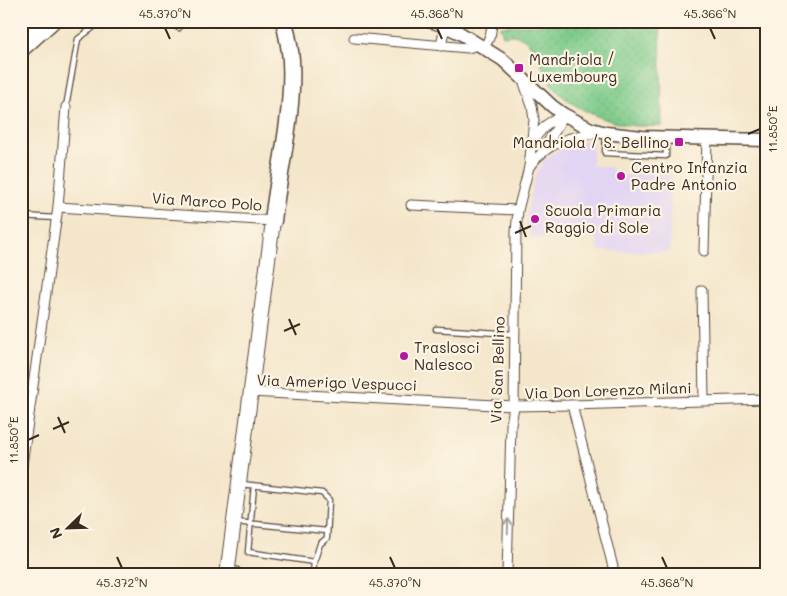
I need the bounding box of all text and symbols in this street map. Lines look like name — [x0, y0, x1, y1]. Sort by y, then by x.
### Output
text: 45.370°N — [139, 5, 191, 21]
text: 45.368°N — [411, 5, 463, 21]
text: 45.366°N — [684, 5, 736, 21]
place label: Mandriola / Luxembourg — [529, 49, 617, 86]
marker: Mandriola / Luxembourg — [513, 62, 525, 74]
text: 11.850°E — [764, 105, 780, 153]
place label: Mandriola / S. Bellino — [513, 132, 669, 152]
marker: Mandriola / S. Bellino — [673, 136, 685, 148]
place label: Centro Infanzia Padre Antonio — [631, 157, 748, 194]
marker: Centro Infanzia Padre Antonio — [615, 170, 627, 182]
street label: Via Marco Polo — [151, 187, 263, 215]
place label: Scuola Primaria Raggio di Sole — [545, 200, 661, 237]
marker: Scuola Primaria Raggio di Sole — [529, 213, 541, 225]
street label: Via San Bellino — [485, 316, 509, 424]
place label: Traslosci Nalesco — [414, 337, 480, 374]
marker: Traslosci Nalesco — [398, 350, 410, 362]
street label: Via Amerigo Vespucci — [256, 369, 418, 395]
street label: Via Don Lorenzo Milani — [524, 377, 692, 403]
text: 11.850°E — [5, 416, 21, 464]
north arrow — [42, 504, 92, 554]
one-way arrow — [503, 518, 513, 534]
text: N — [45, 525, 66, 542]
text: 45.372°N — [96, 574, 148, 590]
text: 45.370°N — [369, 574, 421, 590]
text: 45.368°N — [641, 574, 693, 590]

